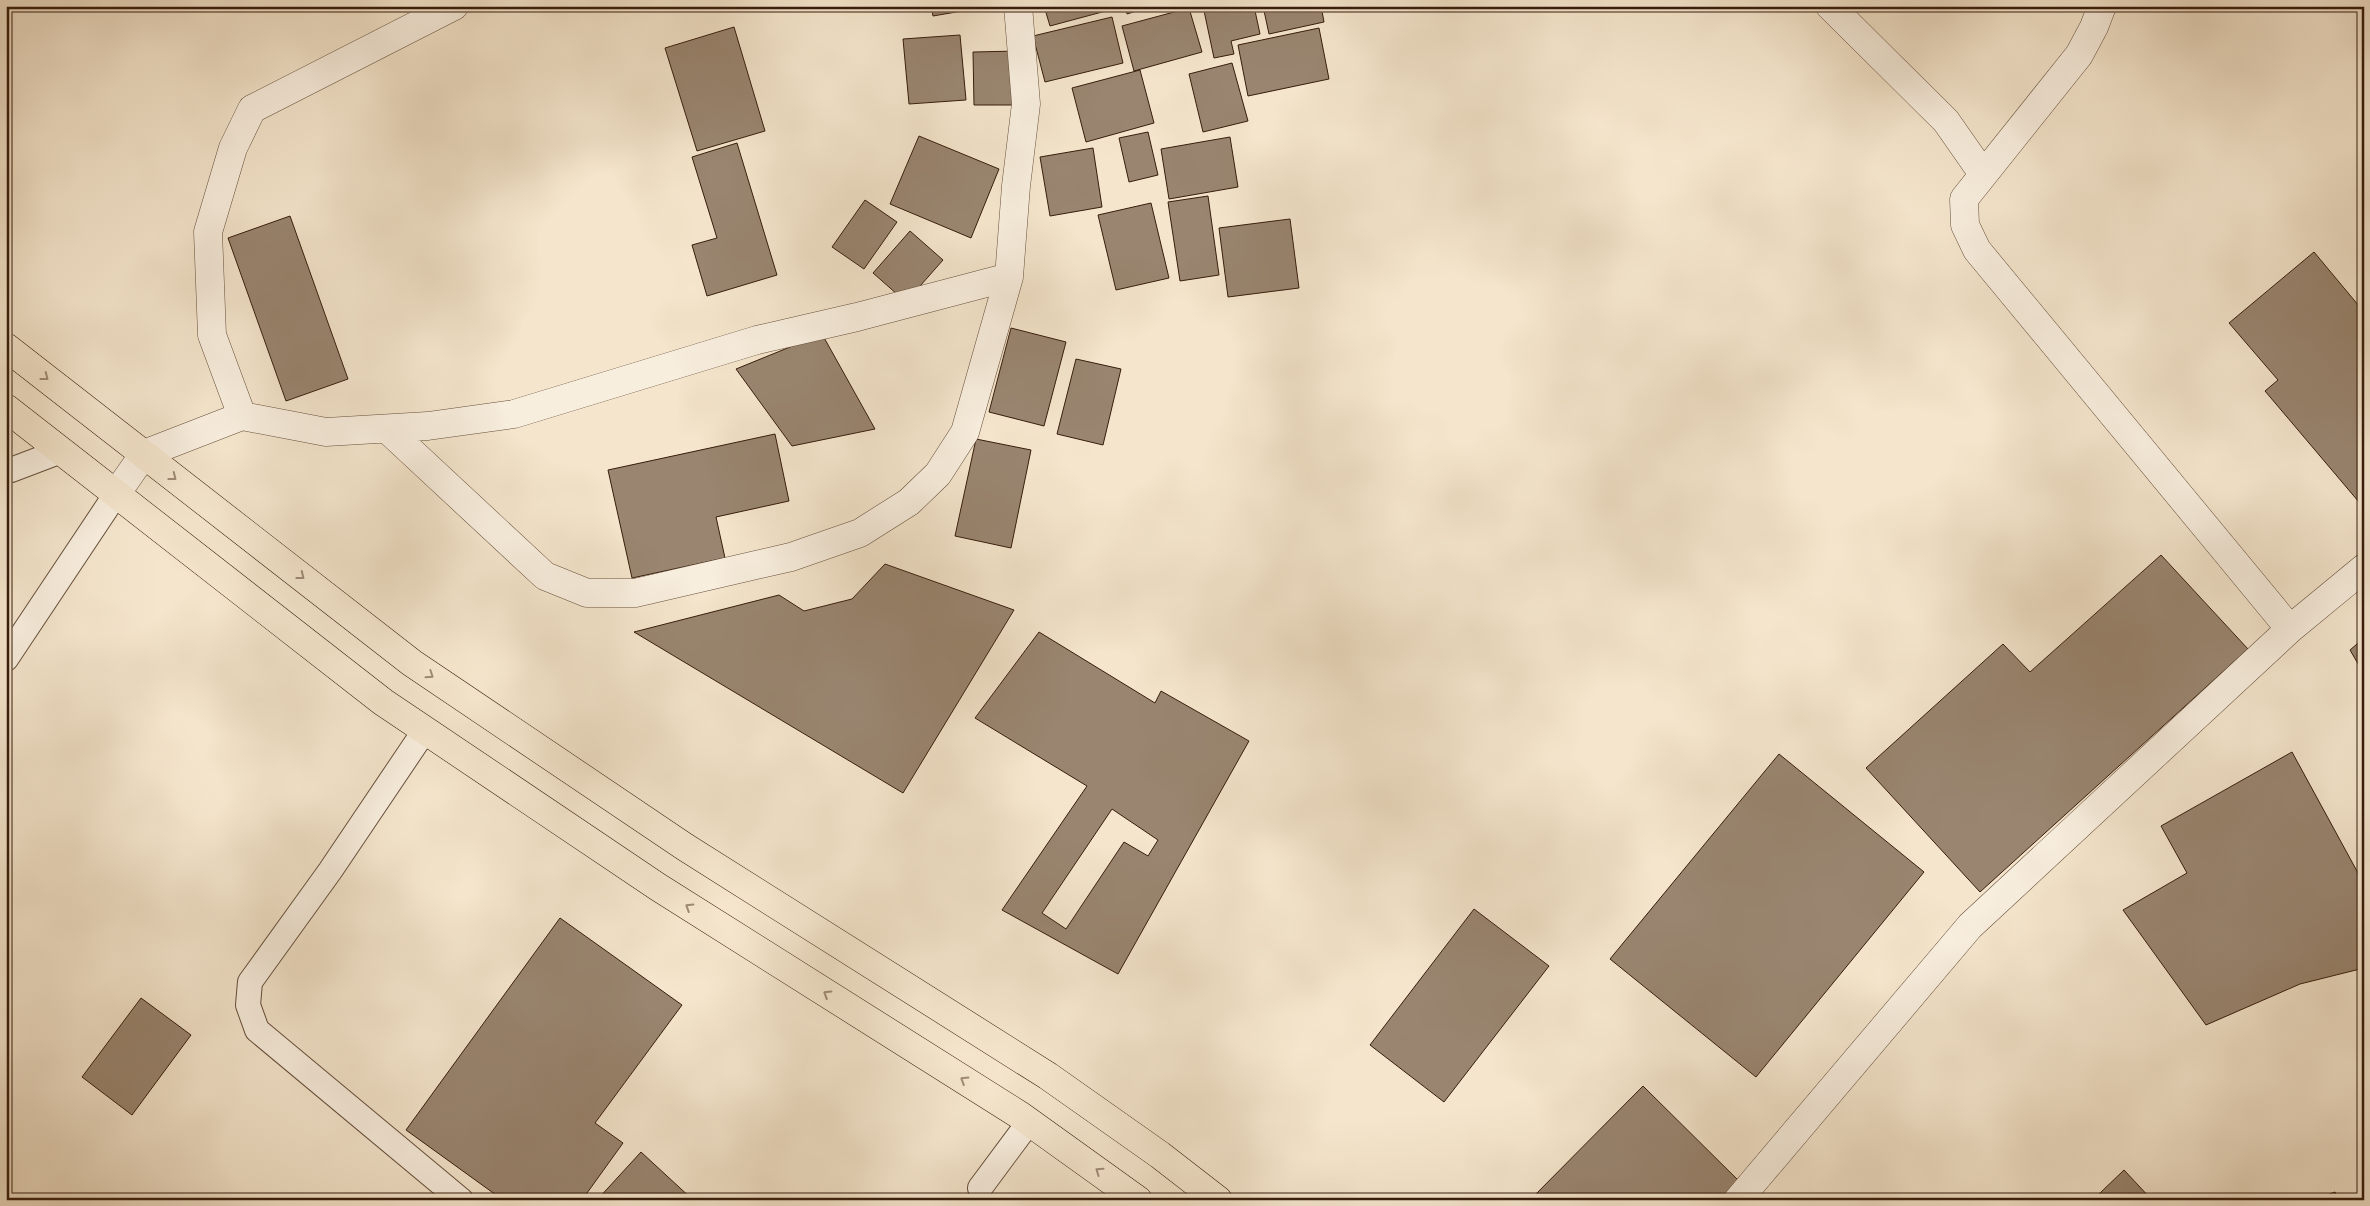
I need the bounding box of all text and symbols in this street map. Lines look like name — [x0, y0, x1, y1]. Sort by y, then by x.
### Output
one-way arrow — [39, 371, 48, 379]
one-way arrow — [167, 471, 176, 479]
one-way arrow — [295, 571, 304, 579]
one-way arrow — [424, 669, 434, 678]
one-way arrow — [686, 903, 695, 913]
one-way arrow — [823, 990, 832, 1000]
one-way arrow — [960, 1077, 969, 1087]
one-way arrow — [1095, 1168, 1104, 1177]

